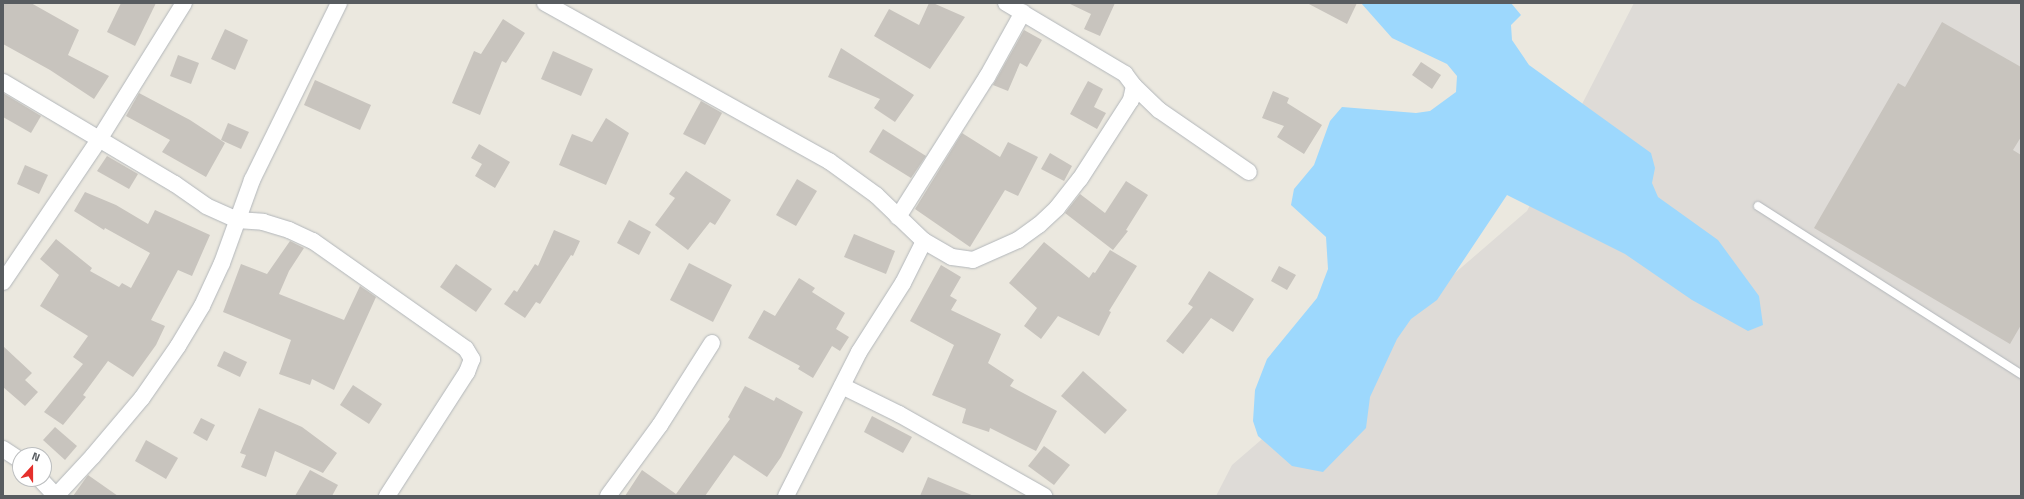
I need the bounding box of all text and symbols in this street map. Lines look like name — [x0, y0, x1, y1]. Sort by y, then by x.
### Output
north arrow — [12, 447, 52, 487]
text: N — [30, 448, 42, 466]

